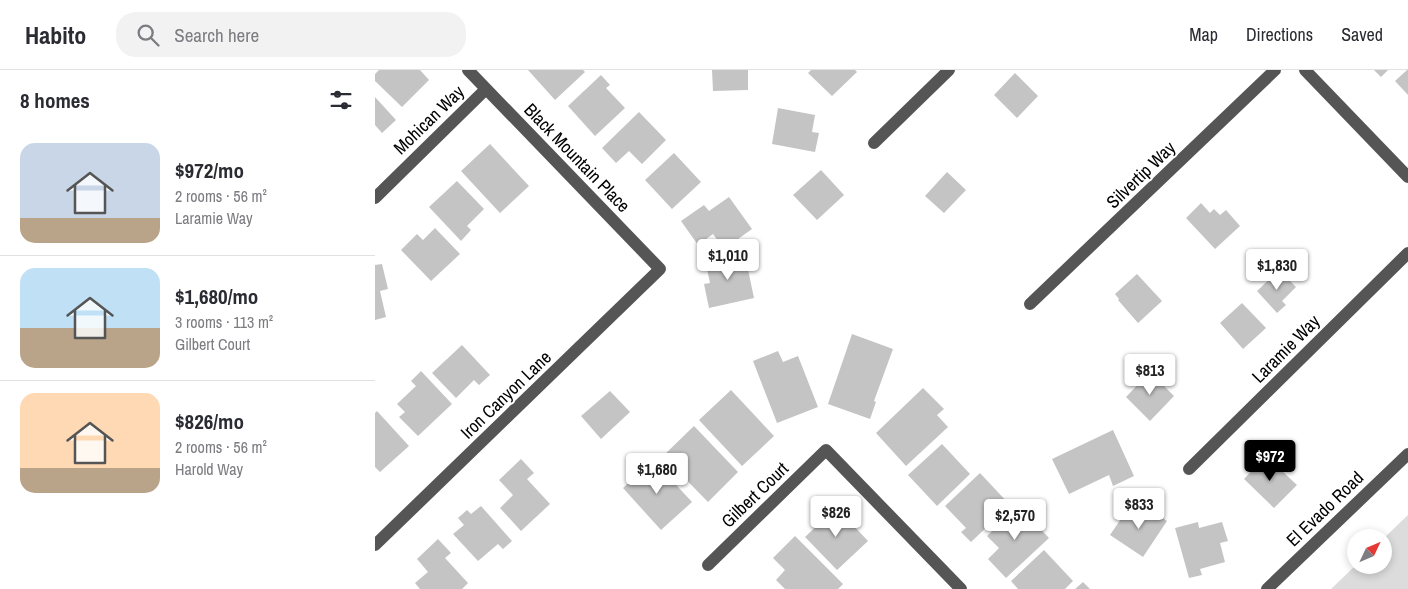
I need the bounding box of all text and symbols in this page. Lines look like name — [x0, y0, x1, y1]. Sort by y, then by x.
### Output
search box — [116, 12, 466, 57]
text: Habito — [25, 19, 86, 51]
icon: search — [134, 21, 162, 49]
text: Search here — [174, 22, 259, 48]
text: Map — [1189, 22, 1218, 47]
text: Directions — [1246, 22, 1313, 47]
text: Saved — [1341, 22, 1383, 47]
street label: Mohican Way — [388, 79, 470, 160]
text: 8 homes — [20, 86, 90, 115]
icon: filters — [327, 86, 355, 114]
street label: Black Mountain Place — [519, 98, 636, 218]
street label: Silvertip Way — [1101, 135, 1181, 214]
text: $972/mo — [175, 156, 244, 185]
icon: home — [60, 163, 120, 223]
text: 2 rooms · 56 m² — [175, 185, 267, 207]
text: Laramie Way — [175, 207, 253, 229]
pin: $1,010 — [687, 238, 769, 281]
text: $1,010 — [708, 244, 748, 266]
pin: $1,830 — [1236, 248, 1318, 291]
text: $1,830 — [1257, 254, 1297, 276]
text: $1,680/mo — [175, 282, 258, 311]
icon: home — [60, 288, 120, 348]
street label: Laramie Way — [1246, 309, 1326, 388]
text: 3 rooms · 113 m² — [175, 311, 273, 333]
text: Gilbert Court — [175, 333, 250, 355]
street label: Iron Canyon Lane — [455, 345, 557, 444]
pin: $813 — [1120, 354, 1180, 396]
text: $813 — [1135, 359, 1165, 381]
text: $826/mo — [175, 407, 244, 436]
icon: home — [60, 413, 120, 473]
text: 2 rooms · 56 m² — [175, 436, 267, 458]
pin: $972 — [1240, 440, 1300, 482]
text: $972 — [1255, 445, 1285, 467]
pin: $1,680 — [616, 452, 698, 495]
street label: Gilbert Court — [716, 456, 794, 533]
text: Harold Way — [175, 458, 243, 480]
text: $1,680 — [637, 458, 677, 480]
street label: El Evado Road — [1281, 465, 1369, 552]
pin: $833 — [1109, 488, 1169, 530]
text: $833 — [1124, 493, 1154, 515]
pin: $826 — [806, 496, 866, 538]
pin: $2,570 — [974, 498, 1056, 541]
text: $826 — [821, 501, 851, 523]
text: $2,570 — [995, 504, 1035, 526]
north arrow — [1347, 529, 1393, 574]
map controls — [1347, 529, 1392, 574]

